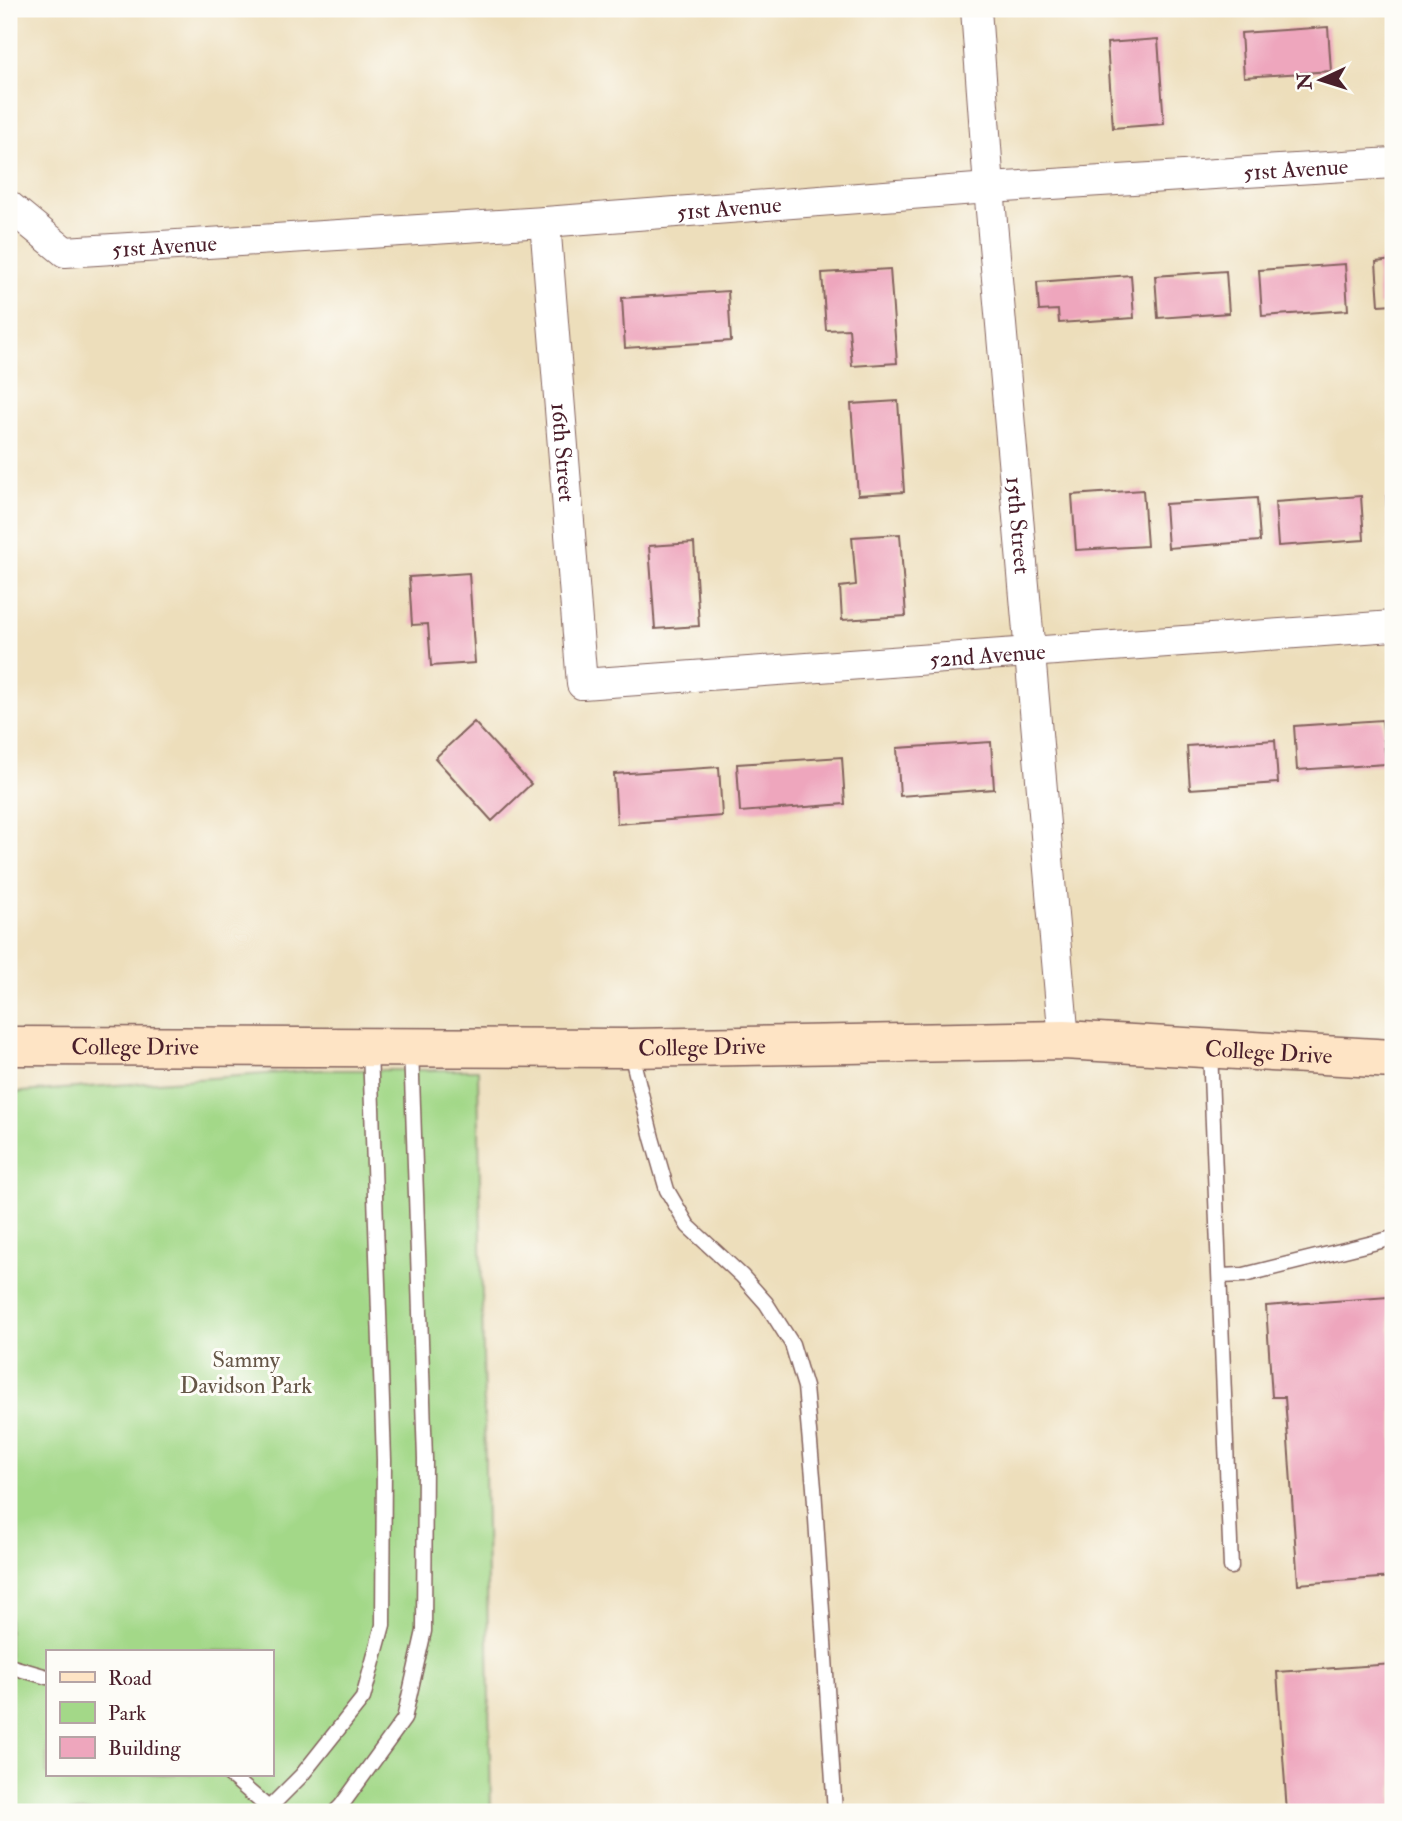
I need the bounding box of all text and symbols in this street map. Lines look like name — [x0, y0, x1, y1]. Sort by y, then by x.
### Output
north arrow — [1286, 46, 1356, 116]
text: N — [1292, 71, 1318, 91]
street label: 51st Avenue — [1242, 151, 1349, 187]
street label: 51st Avenue — [676, 189, 783, 226]
street label: 51st Avenue — [111, 228, 218, 264]
street label: 16th Street — [545, 401, 582, 503]
street label: 15th Street — [1000, 475, 1037, 575]
street label: 52nd Avenue — [928, 636, 1047, 674]
street label: College Drive — [638, 1031, 766, 1062]
street label: College Drive — [71, 1032, 199, 1061]
street label: College Drive — [1204, 1034, 1334, 1070]
park label: Sammy Davidson Park — [180, 1345, 312, 1400]
legend — [46, 1650, 273, 1776]
text: Road — [108, 1665, 153, 1692]
text: Park — [108, 1700, 146, 1727]
text: Building — [108, 1735, 181, 1762]

